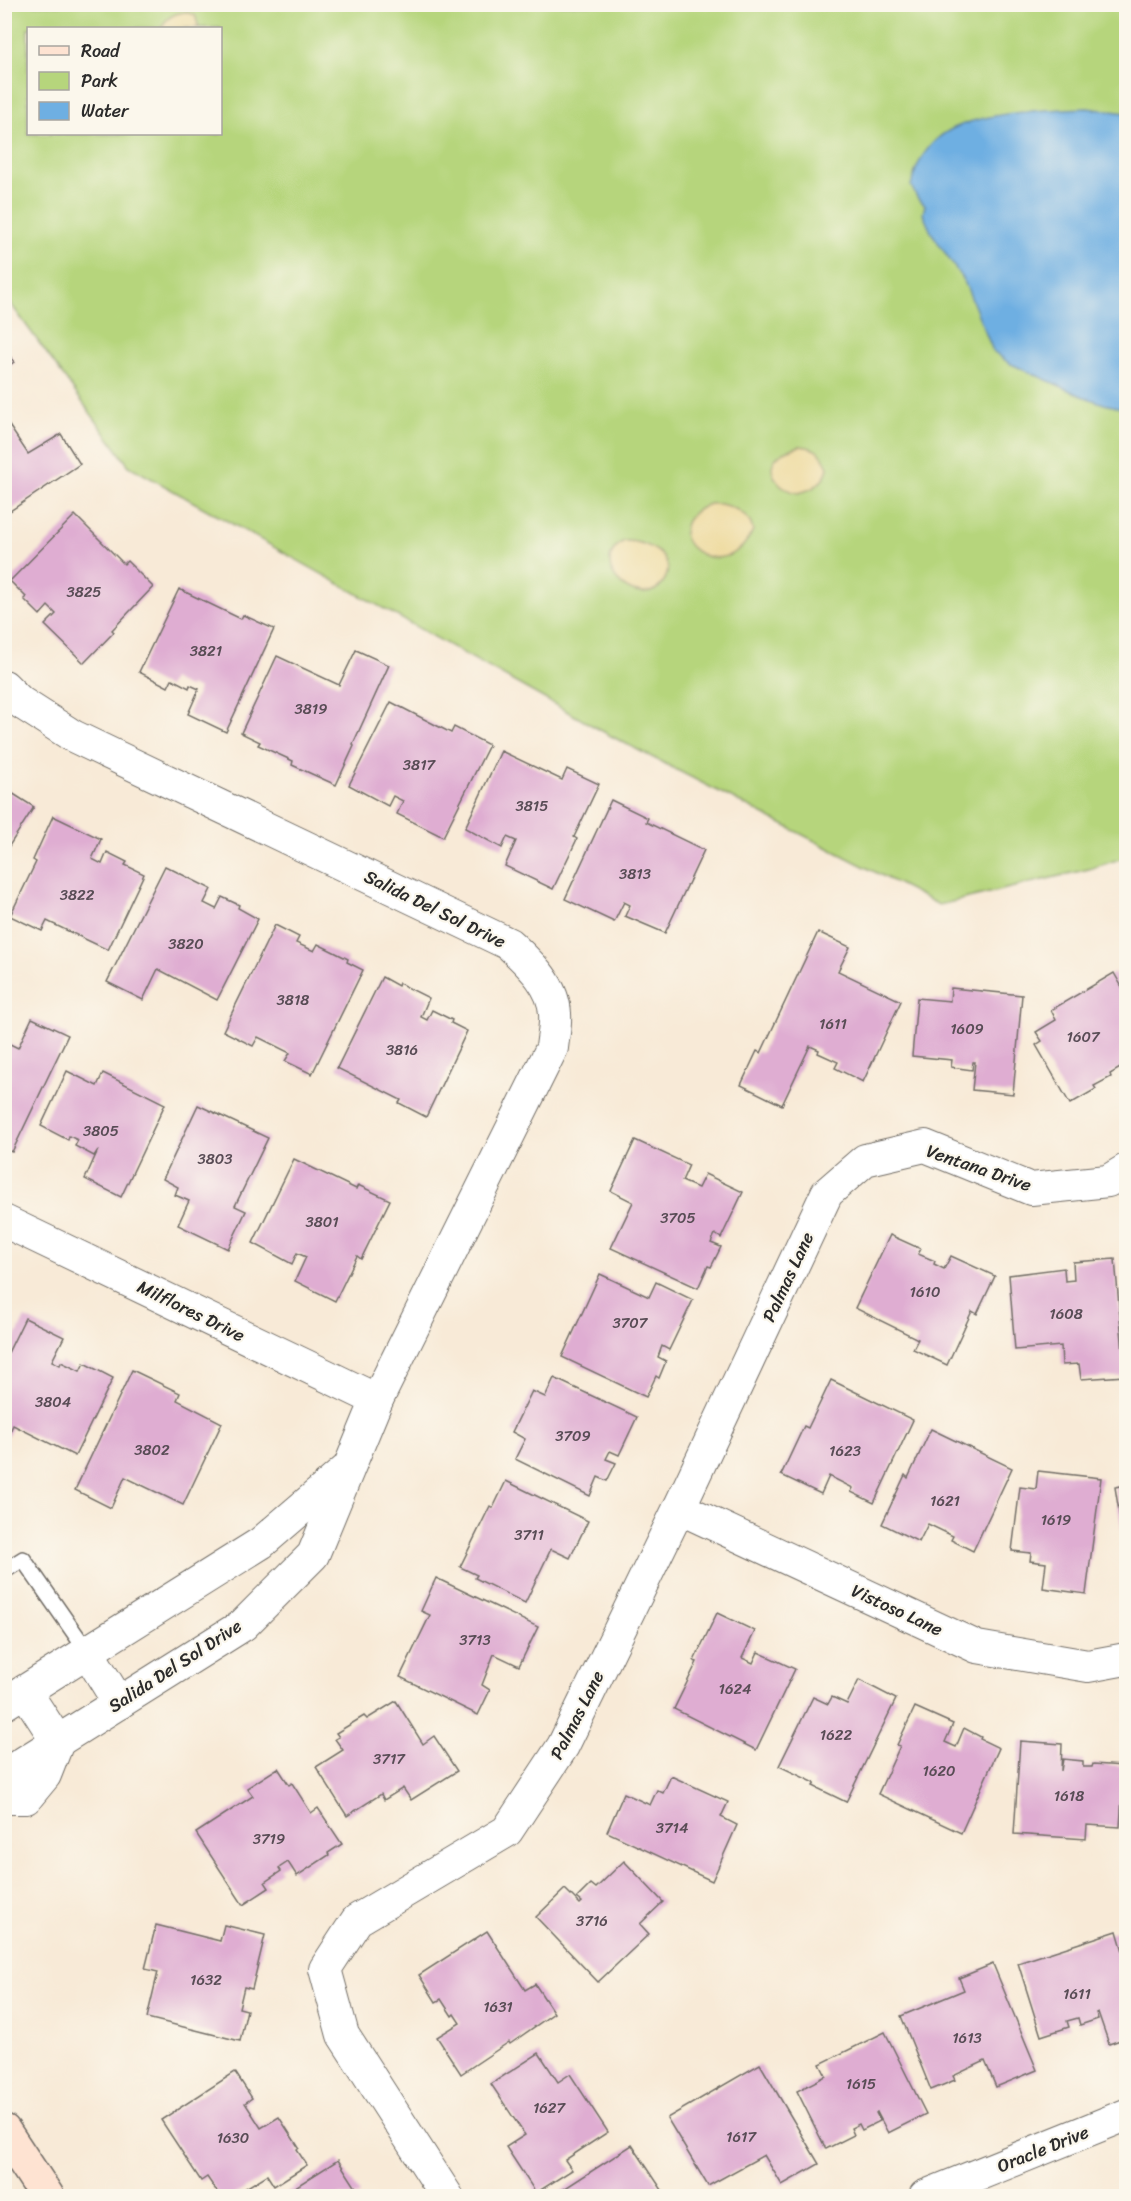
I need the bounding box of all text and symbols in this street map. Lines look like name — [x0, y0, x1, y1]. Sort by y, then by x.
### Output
legend — [27, 27, 222, 135]
text: Road — [81, 35, 121, 67]
text: Park — [81, 65, 118, 97]
text: Water — [81, 95, 130, 127]
house number: 3825 — [66, 579, 102, 605]
house number: 3821 — [190, 638, 222, 664]
house number: 3819 — [295, 696, 327, 722]
house number: 3817 — [403, 752, 437, 778]
house number: 3815 — [516, 793, 548, 819]
street label: Salida Del Sol Drive — [359, 861, 511, 957]
house number: 3813 — [619, 861, 651, 887]
house number: 3822 — [60, 882, 95, 908]
house number: 3820 — [168, 931, 204, 957]
house number: 3818 — [277, 987, 309, 1013]
house number: 1611 — [819, 1011, 847, 1037]
house number: 1609 — [950, 1016, 984, 1042]
house number: 1607 — [1066, 1024, 1101, 1050]
house number: 3816 — [386, 1037, 418, 1063]
house number: 3805 — [83, 1118, 119, 1144]
street label: Ventana Drive — [922, 1135, 1036, 1201]
house number: 3803 — [198, 1146, 233, 1172]
house number: 3705 — [660, 1205, 696, 1231]
house number: 3801 — [305, 1209, 339, 1235]
street label: Palmas Lane — [753, 1227, 823, 1327]
street label: Milflores Drive — [132, 1271, 250, 1351]
house number: 1610 — [910, 1279, 940, 1305]
house number: 1608 — [1049, 1301, 1083, 1327]
house number: 3707 — [613, 1310, 649, 1336]
house number: 3804 — [35, 1389, 71, 1415]
house number: 3709 — [555, 1423, 591, 1449]
house number: 3802 — [134, 1437, 170, 1463]
house number: 1623 — [829, 1438, 861, 1464]
house number: 1621 — [930, 1488, 960, 1514]
house number: 1619 — [1041, 1507, 1071, 1533]
house number: 3711 — [514, 1522, 544, 1548]
street label: Vistoso Lane — [846, 1575, 948, 1645]
street label: Salida Del Sol Drive — [102, 1611, 248, 1721]
house number: 3713 — [459, 1627, 491, 1653]
street label: Palmas Lane — [541, 1665, 613, 1765]
house number: 1624 — [719, 1676, 752, 1702]
house number: 1622 — [820, 1722, 852, 1748]
house number: 3717 — [373, 1746, 406, 1772]
house number: 1620 — [922, 1758, 956, 1784]
house number: 1618 — [1054, 1783, 1084, 1809]
house number: 3714 — [656, 1815, 688, 1841]
house number: 3719 — [253, 1826, 285, 1852]
house number: 3716 — [576, 1908, 608, 1934]
house number: 1632 — [190, 1967, 222, 1993]
house number: 1611 — [1063, 1981, 1091, 2007]
house number: 1631 — [483, 1994, 513, 2020]
house number: 1613 — [952, 2025, 982, 2051]
house number: 1615 — [846, 2071, 876, 2097]
house number: 1627 — [533, 2095, 567, 2121]
street label: Oracle Drive — [992, 2116, 1094, 2182]
house number: 1617 — [726, 2124, 757, 2150]
house number: 1630 — [217, 2125, 249, 2151]

